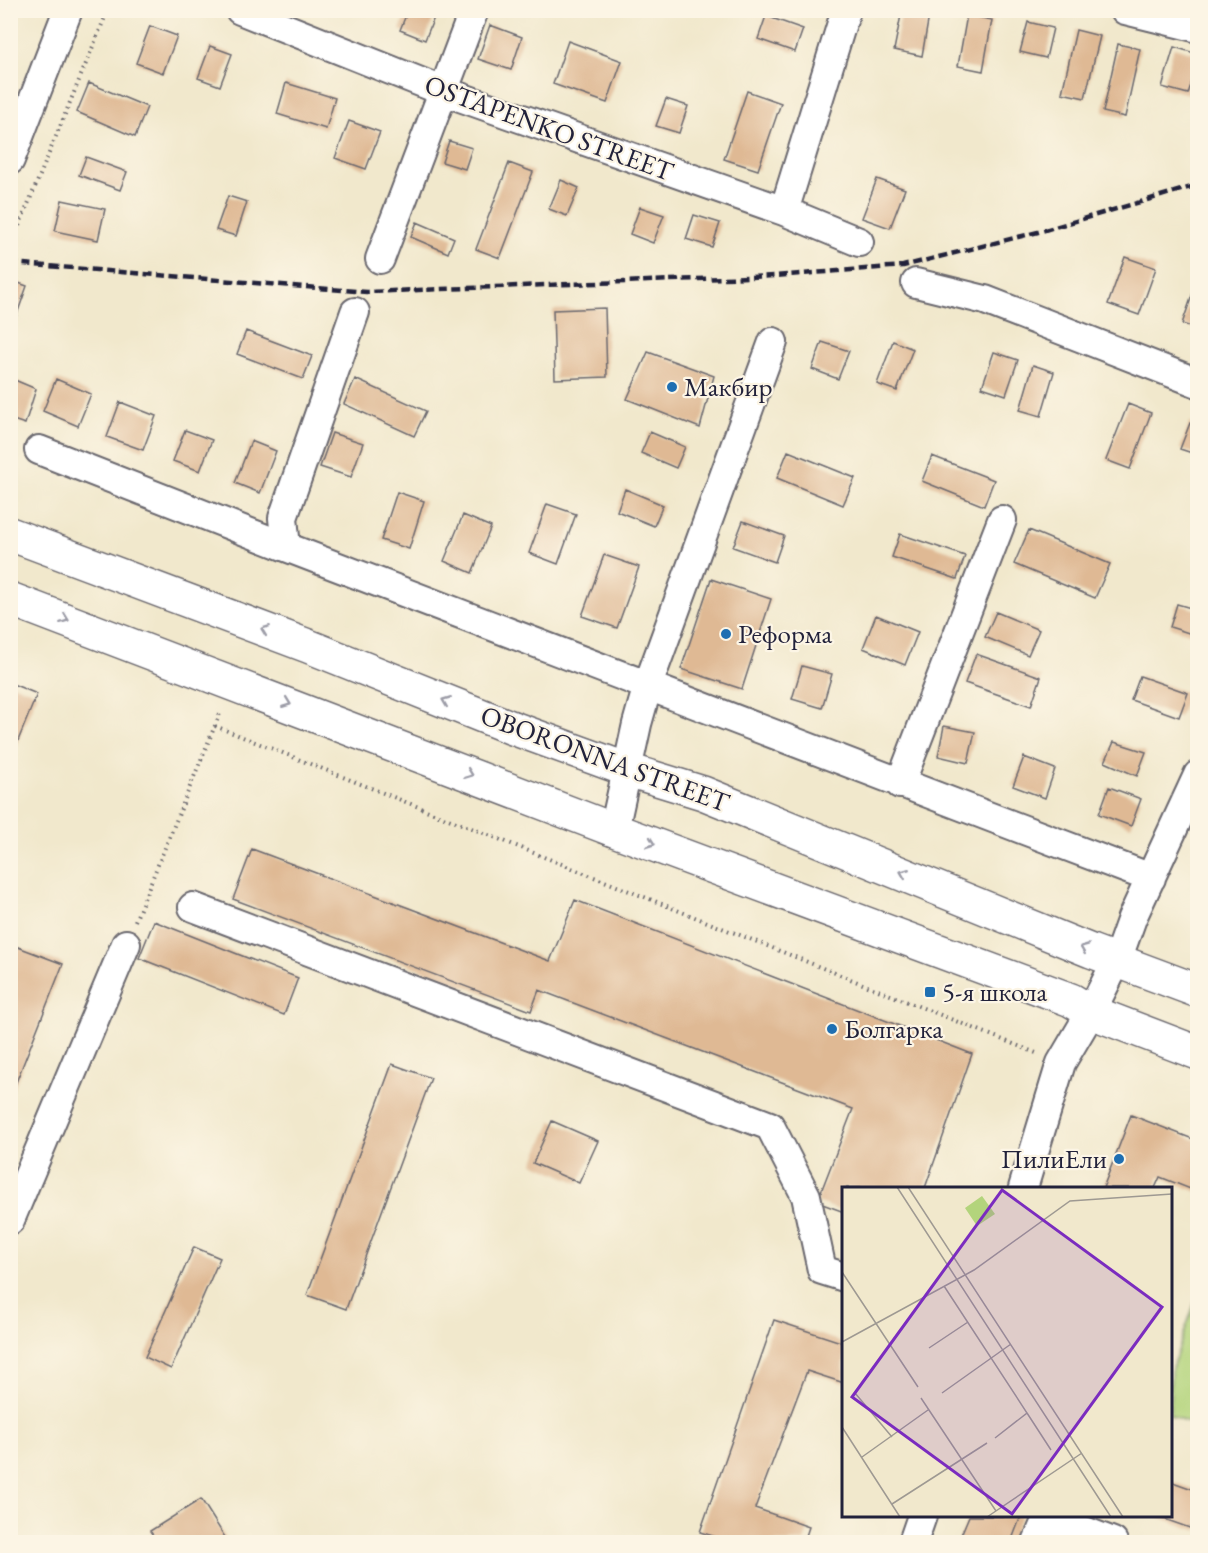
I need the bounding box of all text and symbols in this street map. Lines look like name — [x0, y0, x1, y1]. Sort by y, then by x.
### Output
street label: OSTAPENKO STREET — [420, 66, 679, 189]
place label: Макбир — [684, 369, 773, 404]
marker: Макбир — [665, 380, 679, 394]
one-way arrow — [59, 612, 70, 625]
place label: Реформа — [738, 616, 833, 651]
one-way arrow — [260, 625, 271, 637]
marker: Реформа — [719, 627, 733, 641]
one-way arrow — [281, 696, 292, 709]
one-way arrow — [442, 696, 453, 708]
street label: OBORONNA STREET — [476, 697, 735, 820]
one-way arrow — [463, 766, 474, 779]
one-way arrow — [645, 836, 656, 848]
one-way arrow — [899, 868, 910, 880]
one-way arrow — [1079, 943, 1090, 955]
place label: 5-я школа — [942, 974, 1048, 1009]
marker: 5-я школа — [923, 985, 937, 999]
place label: Болгарка — [844, 1011, 943, 1046]
marker: Болгарка — [825, 1022, 839, 1036]
place label: ПилиЕли — [1001, 1141, 1107, 1176]
marker: ПилиЕли — [1112, 1152, 1126, 1166]
inset map — [842, 1187, 1172, 1517]

